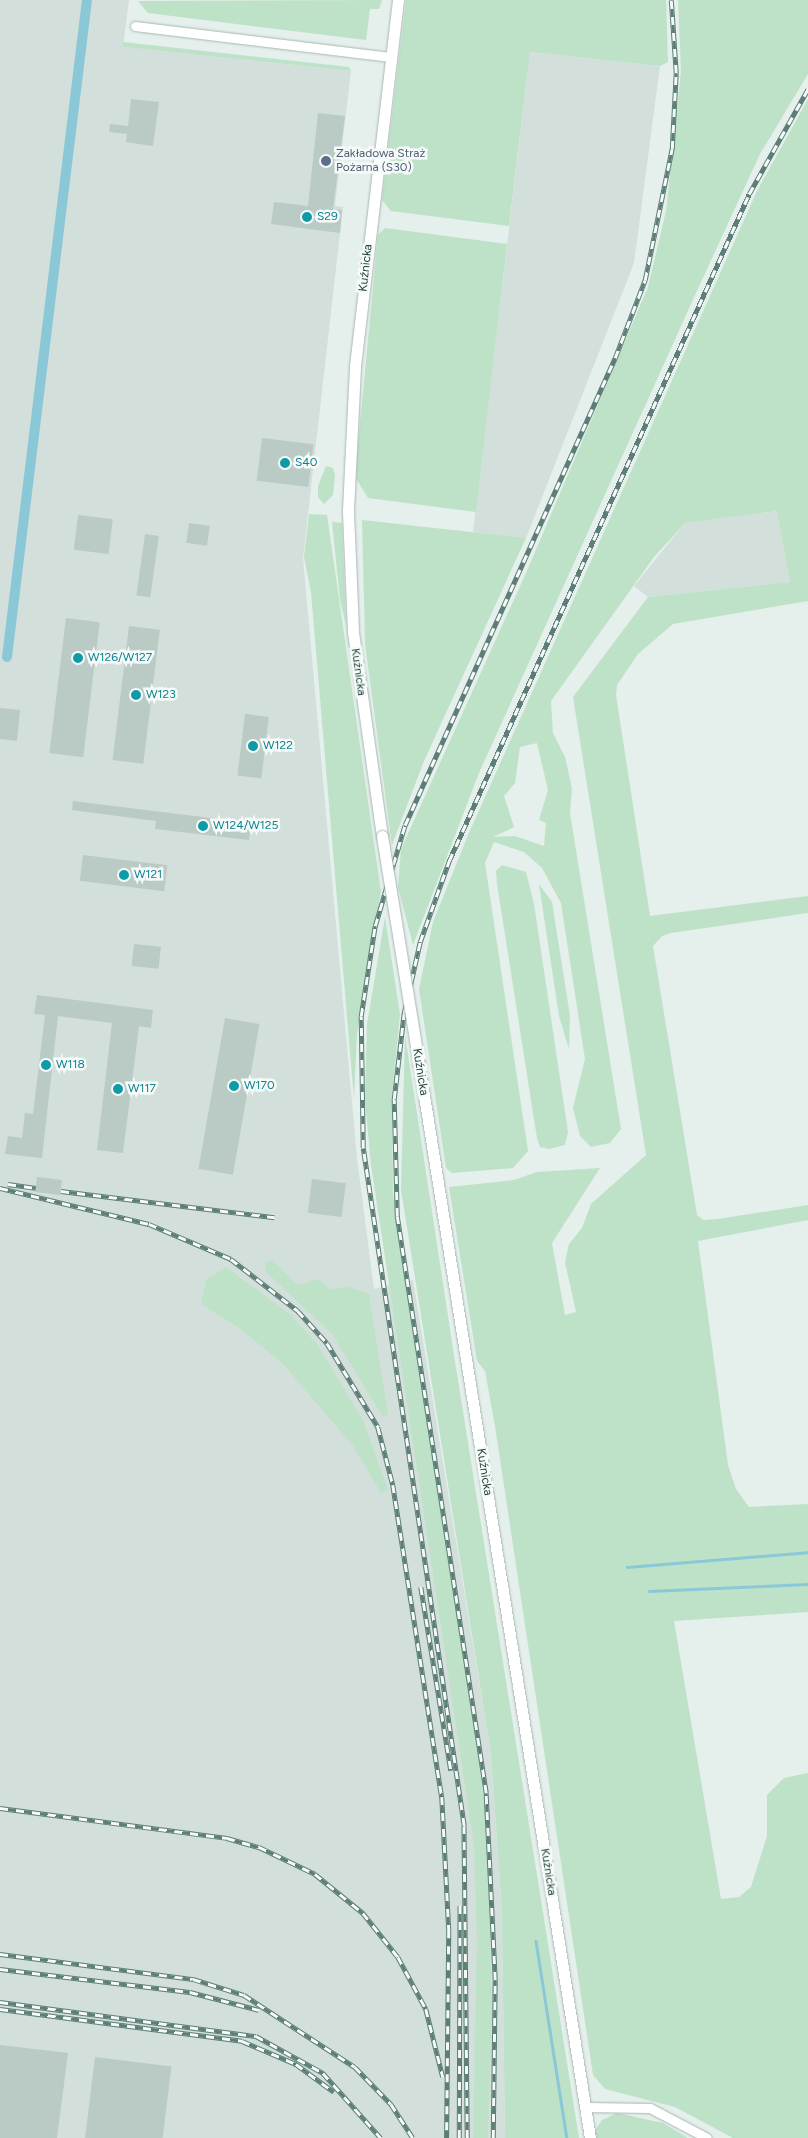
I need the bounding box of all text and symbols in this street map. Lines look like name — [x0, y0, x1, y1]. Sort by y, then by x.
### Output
place label: Zakładowa Straż Pożarna (S30) — [336, 147, 425, 175]
marker: Zakładowa Straż Pożarna (S30) — [320, 155, 332, 167]
place label: S29 — [317, 210, 338, 224]
marker: S29 — [301, 211, 313, 223]
street label: Kuźnicka — [356, 244, 376, 292]
place label: S40 — [295, 456, 318, 470]
marker: S40 — [279, 457, 291, 469]
street label: Kuźnicka — [348, 647, 368, 697]
place label: W126/W127 — [88, 651, 152, 665]
marker: W126/W127 — [72, 652, 84, 664]
place label: W123 — [146, 688, 176, 702]
marker: W123 — [130, 689, 142, 701]
place label: W122 — [263, 739, 293, 753]
marker: W122 — [247, 740, 259, 752]
place label: W124/W125 — [213, 819, 278, 833]
marker: W124/W125 — [197, 820, 209, 832]
place label: W121 — [134, 868, 162, 882]
marker: W121 — [118, 869, 130, 881]
street label: Kuźnicka — [409, 1047, 431, 1097]
place label: W118 — [56, 1058, 85, 1072]
marker: W118 — [40, 1059, 52, 1071]
place label: W170 — [244, 1079, 275, 1093]
marker: W170 — [228, 1080, 240, 1092]
place label: W117 — [128, 1082, 156, 1096]
marker: W117 — [112, 1083, 124, 1095]
street label: Kuźnicka — [473, 1447, 495, 1497]
street label: Kuźnicka — [537, 1847, 559, 1897]

